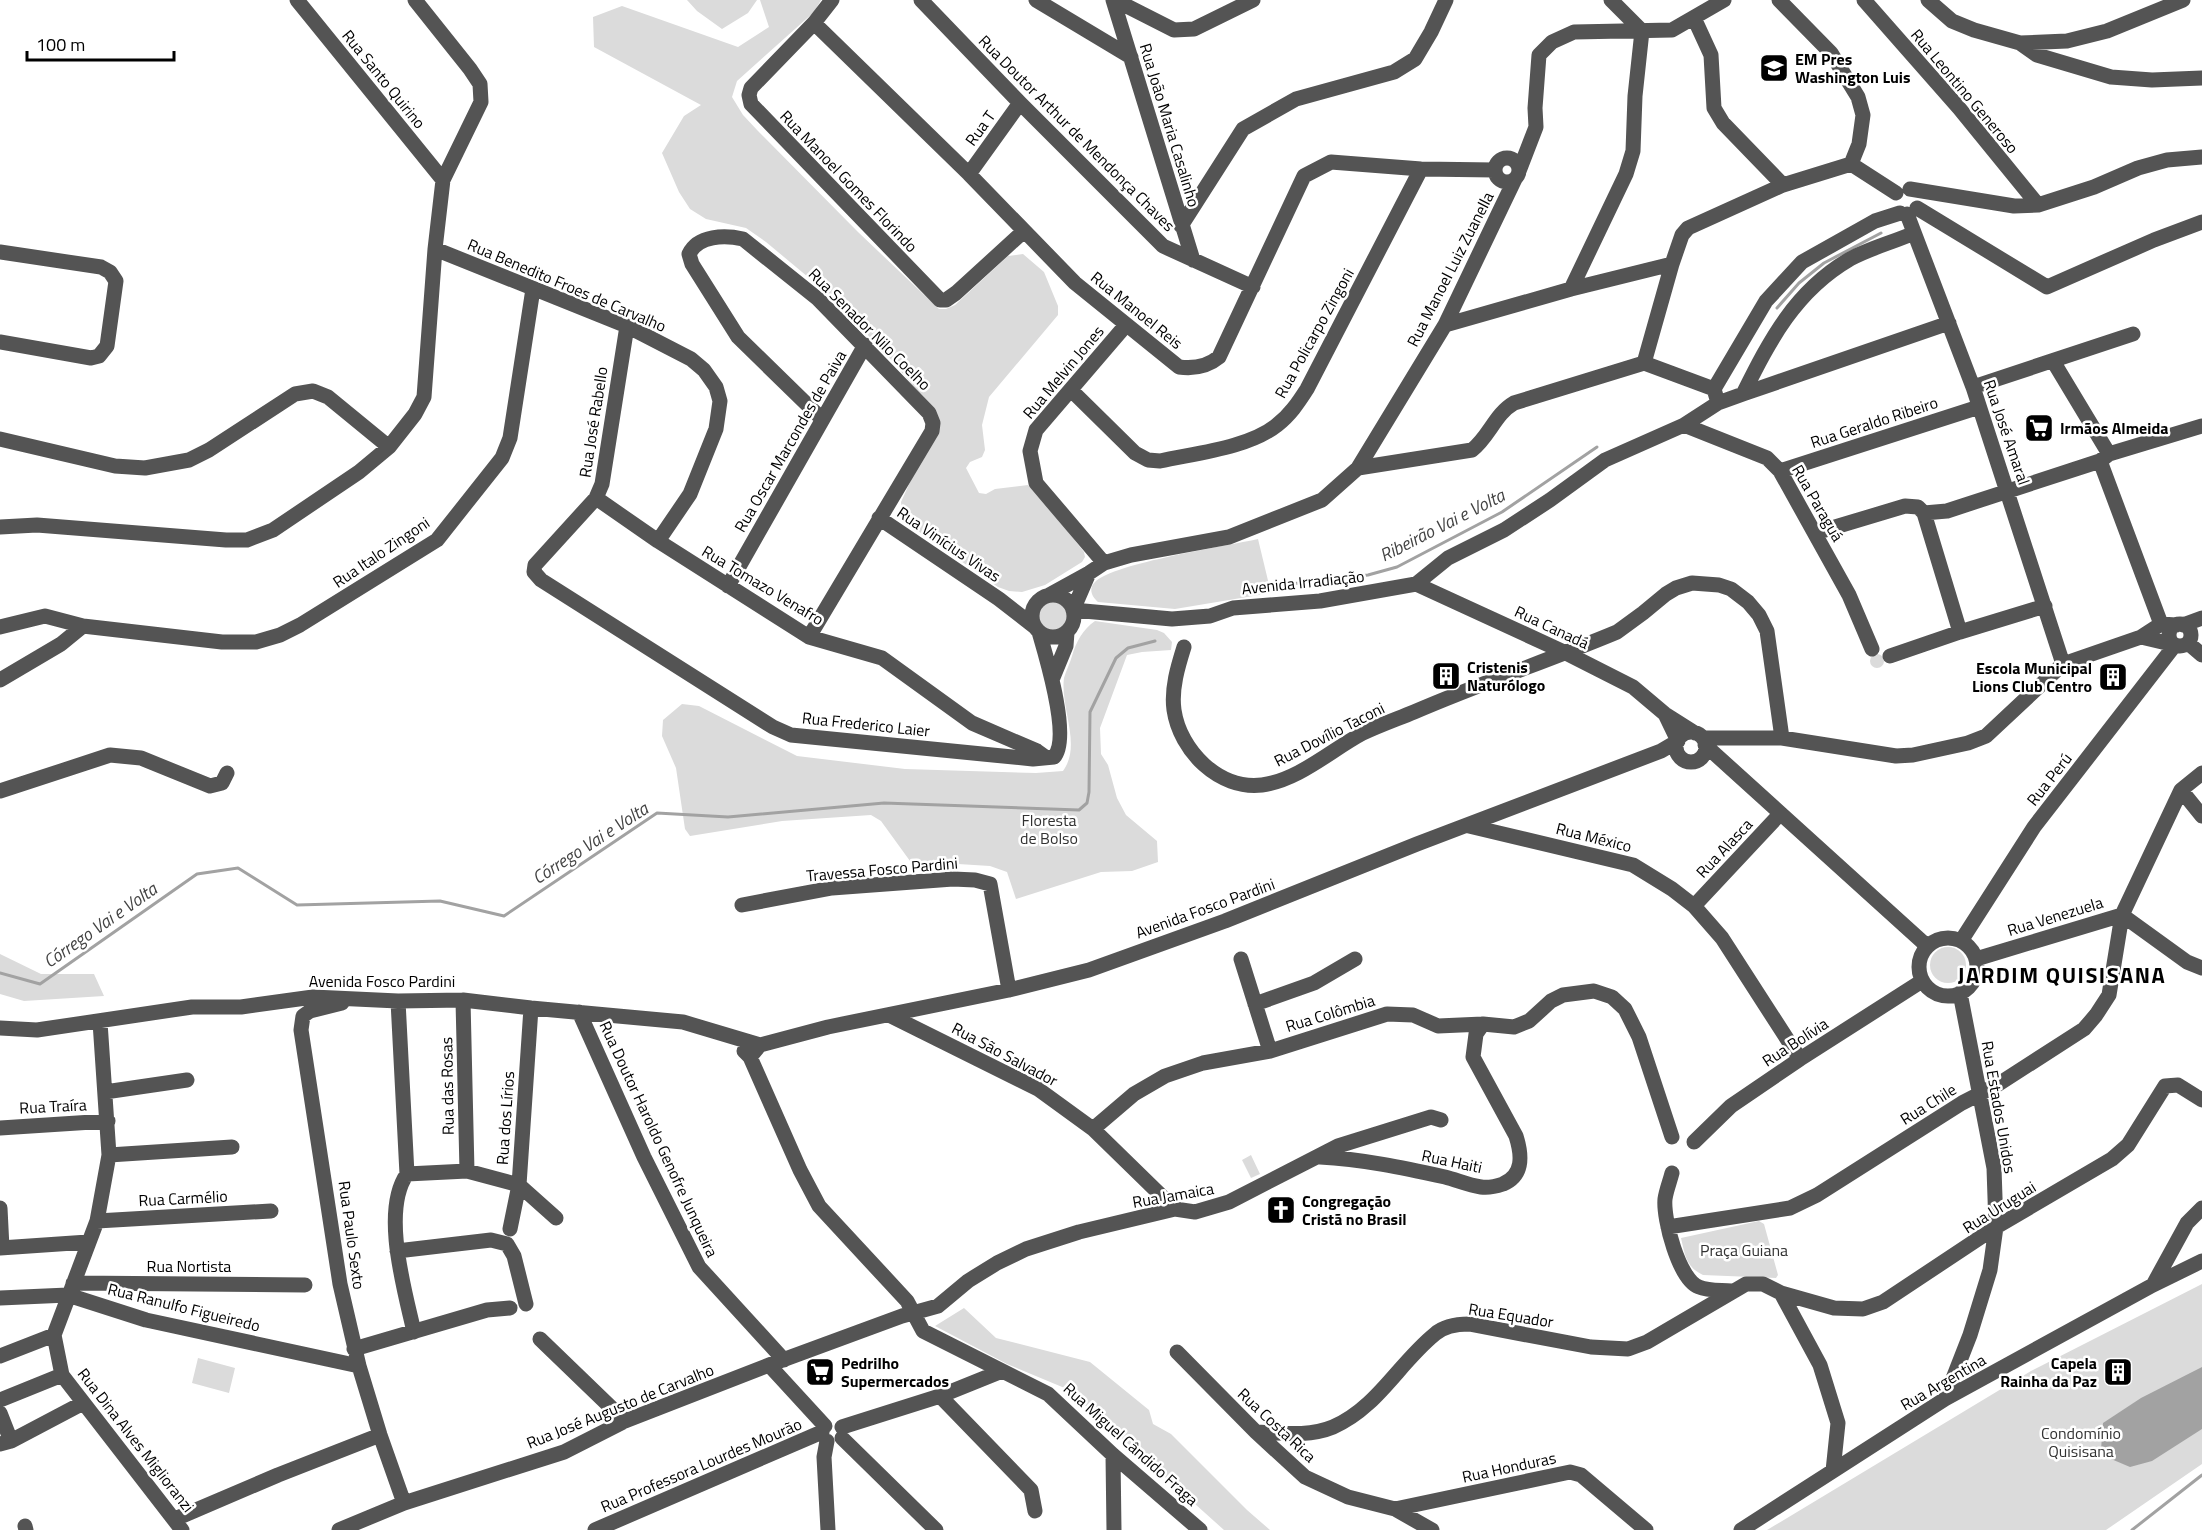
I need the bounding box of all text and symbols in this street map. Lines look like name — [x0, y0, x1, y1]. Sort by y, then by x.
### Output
street label: Rua Leontino Generoso — [1906, 23, 2024, 159]
scale bar — [27, 24, 174, 62]
street label: Rua Santo Quirino — [337, 24, 431, 134]
street label: Rua Doutor Arthur de Mendonça Chaves — [973, 29, 1181, 237]
text: 100 m — [36, 31, 85, 58]
street label: Rua João Maria Casalinho — [1134, 40, 1206, 210]
place label: EM Pres Washington Luis — [1795, 47, 1911, 89]
school or university icon: EM Pres Washington Luis — [1758, 52, 1790, 84]
street label: Rua Manoel Gomes Florindo — [775, 105, 923, 257]
street label: Rua T — [959, 105, 1001, 151]
street label: Rua Manoel Luiz Zuanella — [1400, 187, 1500, 351]
street label: Rua Benedito Froes de Carvalho — [464, 232, 670, 338]
street label: Rua Senador Nilo Coelho — [803, 262, 937, 396]
street label: Rua Policarpo Zingoni — [1268, 264, 1360, 402]
street label: Rua Manoel Reis — [1086, 265, 1188, 355]
street label: Rua Melvin Jones — [1017, 320, 1109, 424]
street label: Rua Oscar Marcondes de Paiva — [728, 345, 852, 537]
street label: Rua José Rabello — [572, 365, 614, 479]
street label: Rua José Amaral — [1978, 376, 2036, 488]
street label: Rua Geraldo Ribeiro — [1807, 390, 1941, 454]
supermarket icon: Irmãos Almeida — [2023, 412, 2055, 444]
place label: Irmãos Almeida — [2060, 416, 2168, 440]
street label: Rua Paraguá — [1786, 460, 1850, 546]
water label: Ribeirão Vai e Volta — [1375, 481, 1510, 568]
street label: Rua Vinícius Vivas — [892, 500, 1006, 588]
street label: Rua Italo Zingoni — [328, 511, 434, 593]
street label: Rua Tomazo Venafro — [697, 539, 829, 631]
street label: Avenida Irradiação — [1240, 564, 1366, 600]
street label: Rua Canadá — [1511, 599, 1593, 655]
place label: Cristenis Naturólogo — [1467, 655, 1545, 697]
place label: Escola Municipal Lions Club Centro — [1972, 656, 2092, 698]
building icon: Cristenis Naturólogo — [1430, 660, 1462, 692]
building icon: Escola Municipal Lions Club Centro — [2097, 661, 2129, 693]
street label: Rua Dovílio Taconi — [1269, 696, 1389, 772]
street label: Rua Frederico Laier — [801, 705, 932, 743]
street label: Rua Perú — [2021, 747, 2077, 811]
water label: Córrego Vai e Volta — [527, 795, 654, 891]
park label: Floresta de Bolso — [1020, 808, 1078, 850]
street label: Rua Alasca — [1690, 813, 1758, 883]
street label: Rua México — [1554, 816, 1634, 858]
street label: Travessa Fosco Pardini — [805, 850, 959, 888]
street label: Avenida Fosco Pardini — [1132, 872, 1278, 944]
water label: Córrego Vai e Volta — [38, 875, 163, 974]
street label: Rua Venezuela — [2004, 890, 2106, 942]
district label: JARDIM QUISISANA — [1958, 958, 2166, 992]
street label: Avenida Fosco Pardini — [309, 969, 455, 993]
street label: Rua Colômbia — [1282, 988, 1378, 1038]
street label: Rua Bolívia — [1757, 1012, 1833, 1072]
street label: Rua São Salvador — [948, 1016, 1063, 1092]
street label: Rua Doutor Haroldo Genofre Junqueira — [594, 1017, 724, 1261]
street label: Rua das Rosas — [434, 1037, 460, 1135]
street label: Rua Estados Unidos — [1976, 1039, 2022, 1175]
street label: Rua dos Lírios — [490, 1070, 520, 1166]
street label: Rua Chile — [1895, 1077, 1961, 1131]
street label: Rua Traíra — [19, 1092, 87, 1120]
street label: Rua Haiti — [1420, 1143, 1484, 1179]
street label: Rua Uruguai — [1958, 1175, 2040, 1239]
street label: Rua Jamaica — [1130, 1176, 1216, 1214]
street label: Rua Paulo Sexto — [333, 1179, 371, 1291]
street label: Rua Carmélio — [138, 1184, 228, 1212]
place label: Congregação Cristã no Brasil — [1302, 1189, 1407, 1231]
church icon: Congregação Cristã no Brasil — [1265, 1194, 1297, 1226]
park label: Praça Guiana — [1700, 1238, 1788, 1262]
street label: Rua Nortista — [147, 1254, 231, 1278]
street label: Rua Ranulfo Figueiredo — [105, 1276, 263, 1338]
street label: Rua Equador — [1467, 1296, 1556, 1334]
street label: Rua Argentina — [1896, 1348, 1990, 1416]
place label: Pedrilho Supermercados — [841, 1351, 949, 1393]
place label: Capela Rainha da Paz — [2000, 1351, 2097, 1393]
supermarket icon: Pedrilho Supermercados — [804, 1356, 836, 1388]
building icon: Capela Rainha da Paz — [2102, 1356, 2134, 1388]
street label: Rua José Augusto de Carvalho — [523, 1357, 717, 1455]
street label: Rua Dina Alves Miglioranzi — [72, 1363, 200, 1517]
street label: Rua Miguel Cândido Fraga — [1058, 1377, 1204, 1511]
street label: Rua Costa Rica — [1232, 1382, 1322, 1468]
street label: Rua Professora Lourdes Mourão — [597, 1412, 805, 1518]
park label: Condomínio Quisisana — [2041, 1421, 2121, 1463]
street label: Rua Honduras — [1460, 1445, 1558, 1489]

